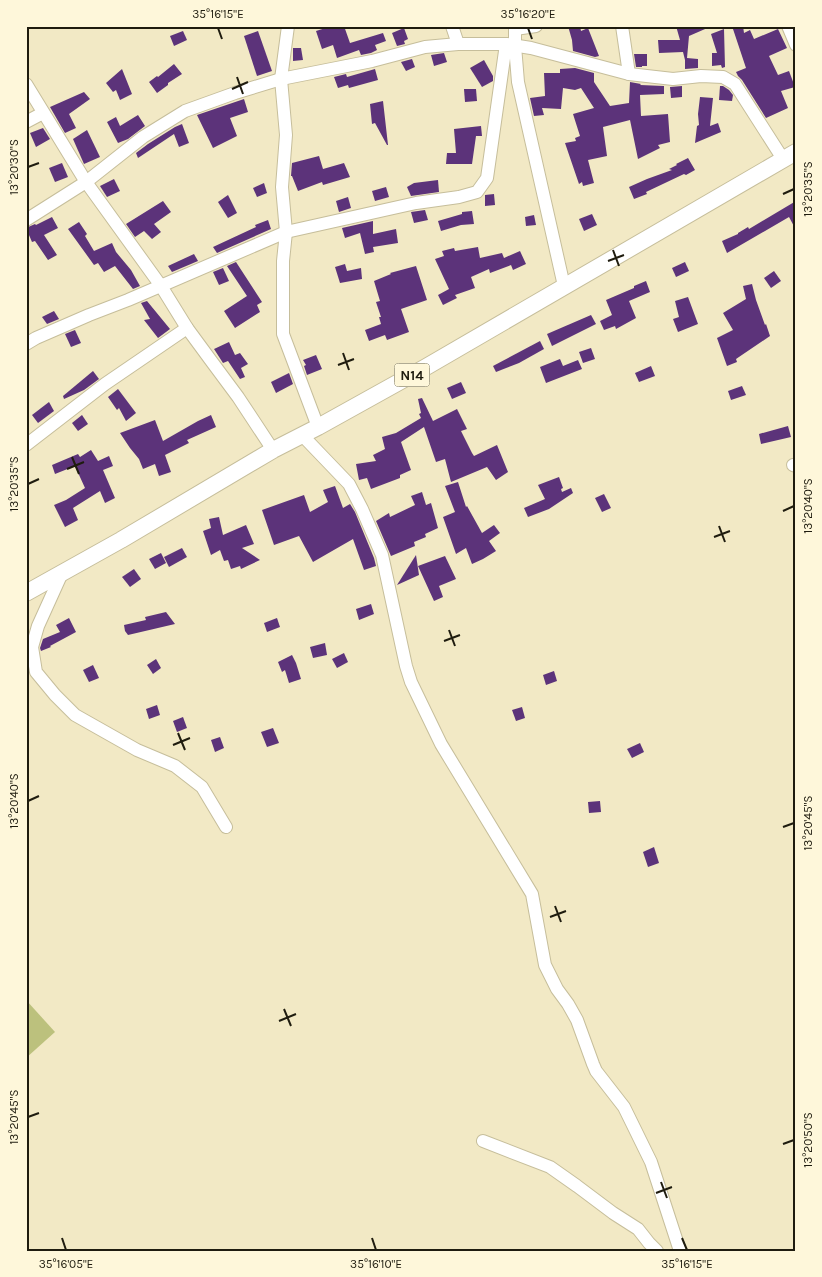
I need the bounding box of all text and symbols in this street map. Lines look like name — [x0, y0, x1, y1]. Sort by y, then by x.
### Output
text: 35°16'15"E — [192, 7, 244, 21]
text: 35°16'20"E — [501, 7, 555, 21]
text: 13°20'30"S — [7, 139, 21, 195]
text: 13°20'35"S — [801, 161, 815, 217]
road number: N14 — [394, 364, 430, 386]
text: 13°20'35"S — [7, 456, 21, 512]
text: 13°20'40"S — [801, 478, 815, 534]
text: 13°20'40"S — [7, 773, 21, 829]
text: 13°20'45"S — [801, 795, 815, 851]
text: 13°20'45"S — [7, 1089, 21, 1145]
text: 13°20'50"S — [801, 1112, 815, 1168]
text: 35°16'05"E — [39, 1257, 93, 1271]
text: 35°16'10"E — [350, 1257, 402, 1271]
text: 35°16'15"E — [661, 1257, 713, 1271]

